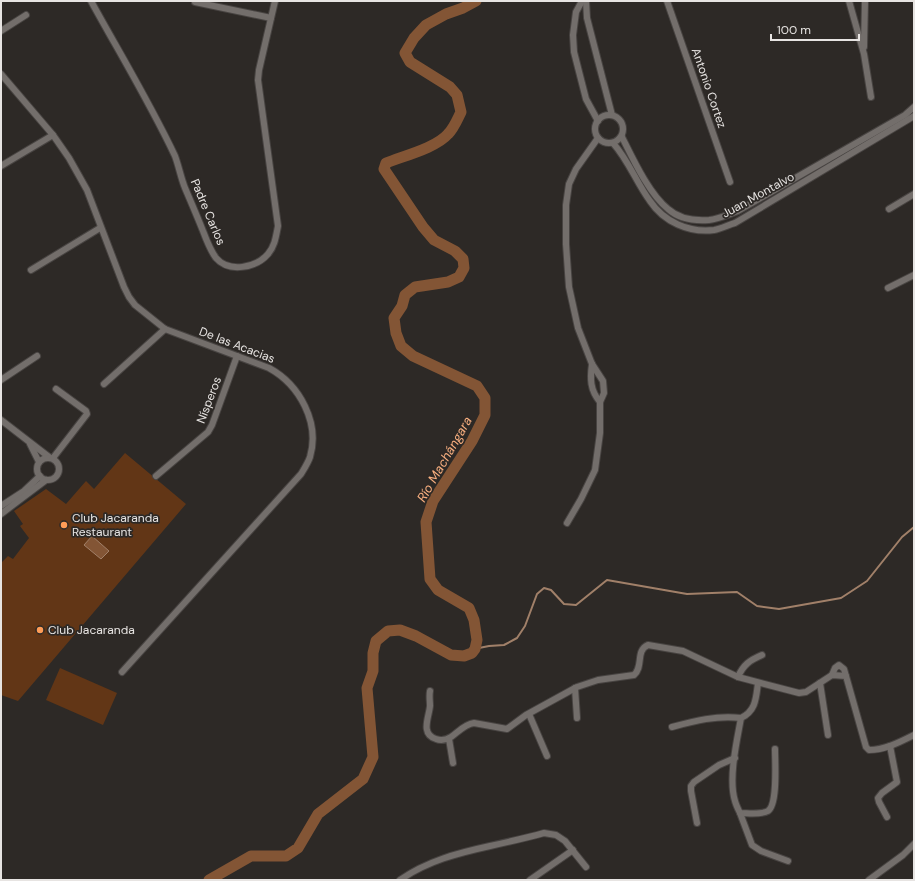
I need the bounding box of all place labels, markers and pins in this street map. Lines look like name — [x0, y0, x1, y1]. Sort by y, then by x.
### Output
place label: Club Jacaranda Restaurant — [72, 510, 159, 540]
marker: Club Jacaranda Restaurant — [59, 520, 69, 530]
place label: Club Jacaranda — [48, 622, 135, 638]
marker: Club Jacaranda — [35, 625, 45, 635]

